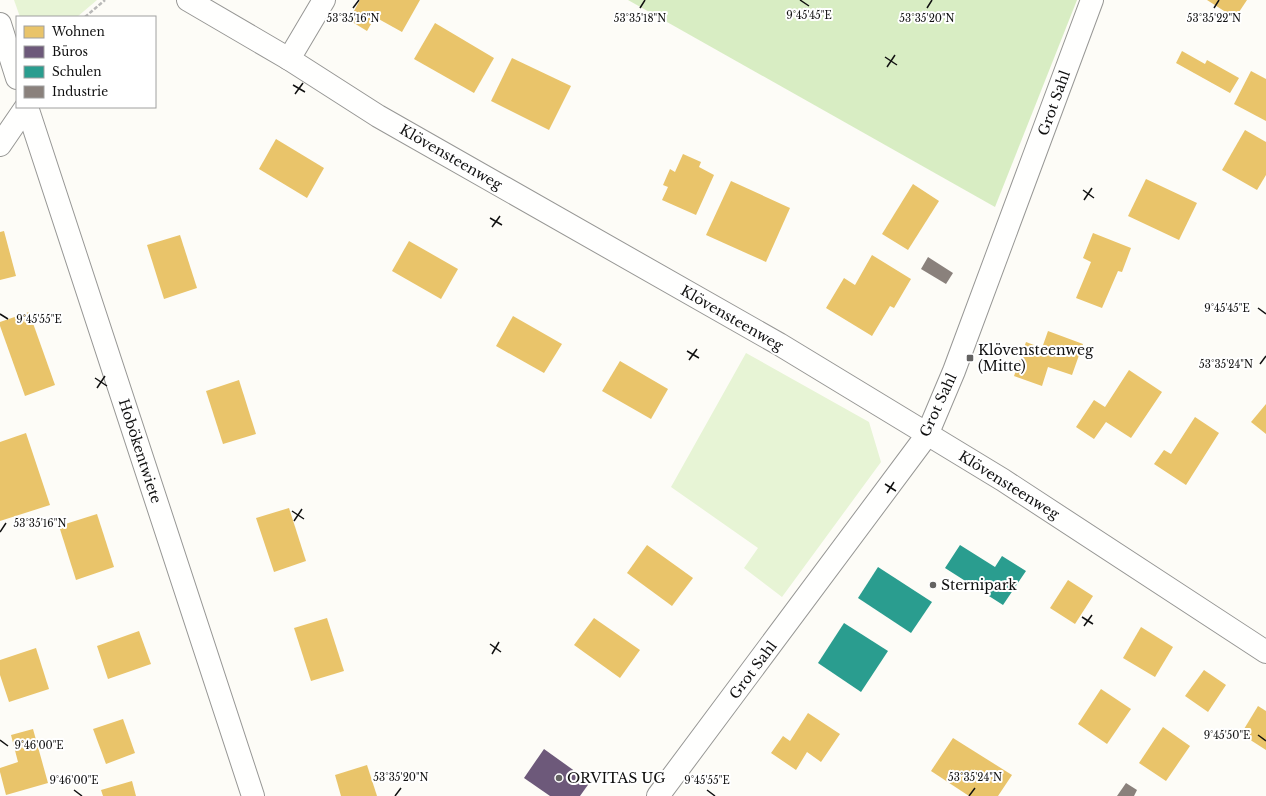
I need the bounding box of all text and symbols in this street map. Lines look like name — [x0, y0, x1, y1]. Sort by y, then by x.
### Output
text: 9°45'45"E — [786, 9, 832, 22]
text: 53°35'16"N — [327, 12, 379, 25]
text: 53°35'18"N — [614, 12, 666, 25]
text: 53°35'20"N — [899, 12, 955, 25]
text: 53°35'22"N — [1187, 12, 1241, 25]
legend — [16, 16, 156, 108]
text: Wohnen — [51, 24, 105, 39]
text: Büros — [52, 44, 88, 59]
text: Schulen — [52, 64, 102, 79]
street label: Grot Sahl — [1034, 67, 1074, 138]
text: Industrie — [52, 84, 108, 99]
street label: Klövensteenweg — [397, 120, 506, 194]
street label: Klövensteenweg — [678, 281, 787, 355]
text: 9°45'45"E — [1204, 302, 1250, 315]
text: 9°45'55"E — [16, 313, 62, 326]
place label: Klövensteenweg (Mitte) — [978, 341, 1094, 375]
marker: Klövensteenweg (Mitte) — [965, 353, 975, 363]
text: 53°35'24"N — [1199, 358, 1253, 371]
street label: Grot Sahl — [915, 370, 961, 440]
street label: Hobökentwiete — [115, 396, 165, 506]
street label: Klövensteenweg — [955, 447, 1063, 524]
text: 53°35'16"N — [14, 517, 66, 530]
place label: Sternipark — [941, 576, 1017, 594]
marker: Sternipark — [928, 580, 938, 590]
street label: Grot Sahl — [725, 637, 781, 703]
text: 9°45'50"E — [1204, 729, 1250, 742]
text: 9°46'00"E — [14, 739, 64, 752]
place label: ORVITAS UG — [567, 769, 665, 787]
text: 53°35'20"N — [373, 771, 429, 784]
text: 53°35'24"N — [948, 771, 1002, 784]
marker: ORVITAS UG — [554, 773, 564, 783]
text: 9°46'00"E — [49, 774, 99, 787]
text: 9°45'55"E — [684, 774, 730, 787]

